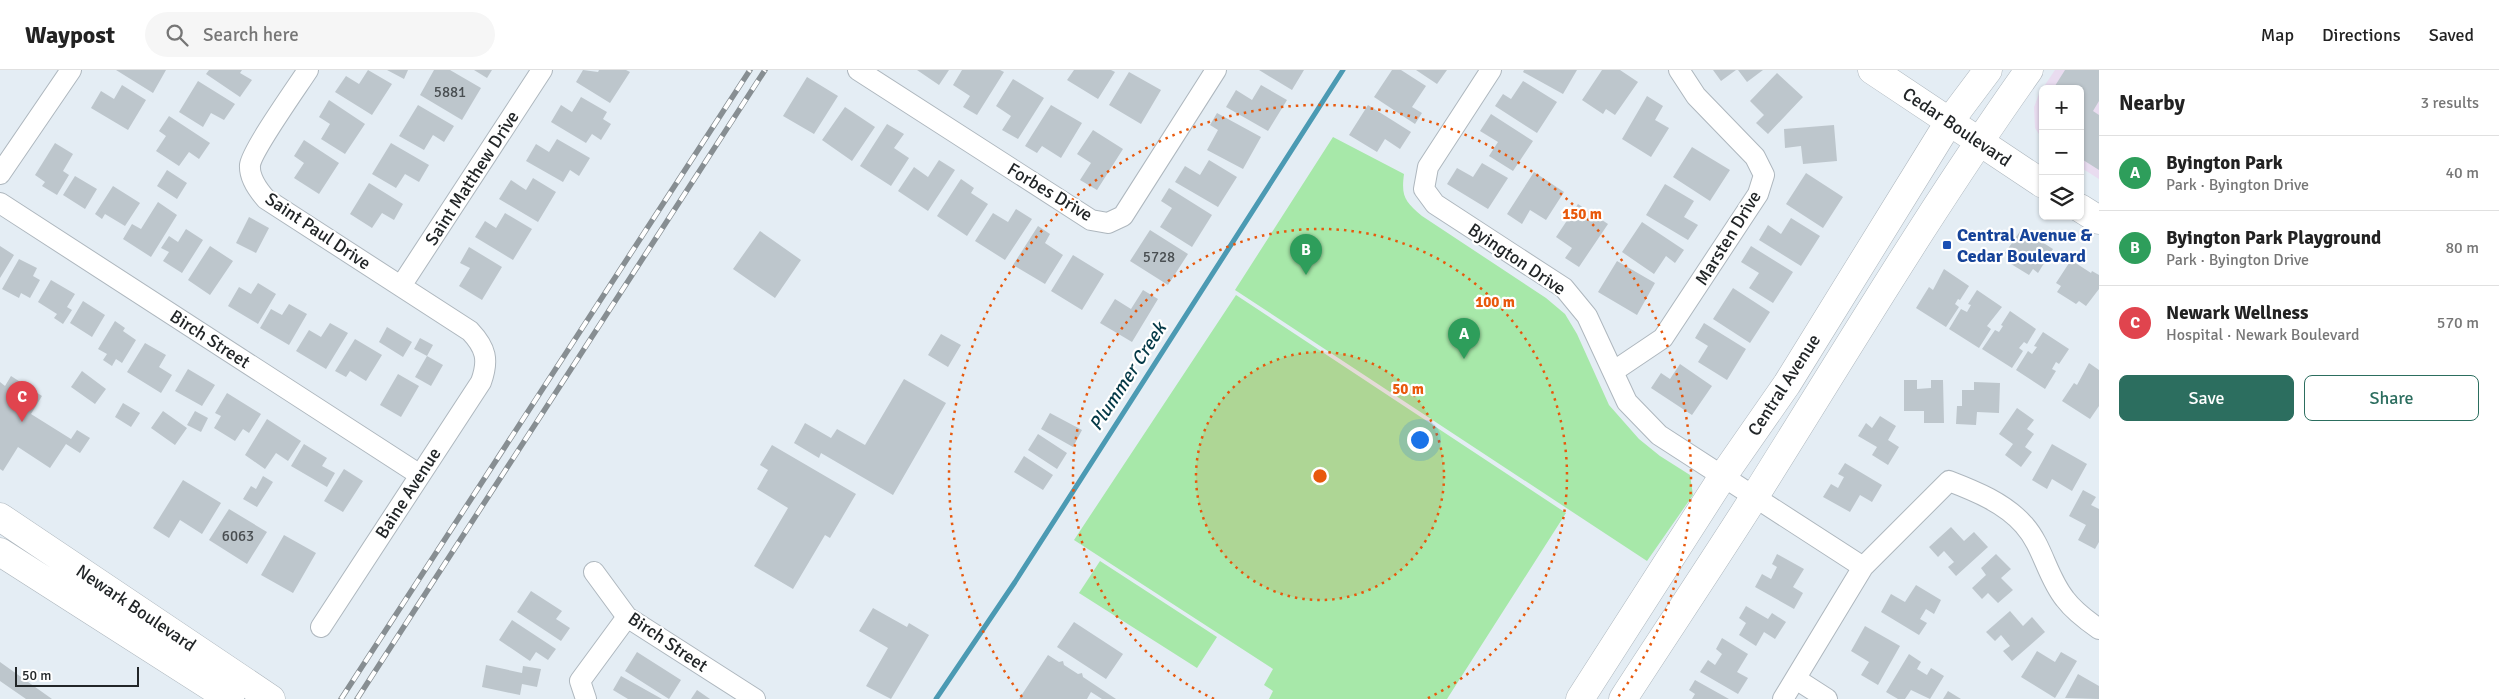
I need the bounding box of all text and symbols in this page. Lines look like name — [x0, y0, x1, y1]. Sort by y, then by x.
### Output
search box — [145, 12, 495, 57]
text: Waypost — [25, 20, 115, 50]
icon: search — [163, 21, 191, 49]
text: Search here — [203, 23, 299, 47]
text: Map — [2261, 24, 2294, 46]
text: Directions — [2322, 24, 2401, 46]
text: Saved — [2429, 24, 2474, 46]
house number: 5881 — [434, 83, 466, 101]
street label: Cedar Boulevard — [1899, 83, 2015, 171]
map controls — [2039, 85, 2084, 220]
button: + — [2039, 85, 2084, 130]
text: Nearby — [2119, 90, 2185, 116]
text: 3 results — [2420, 93, 2479, 113]
street label: Saint Matthew Drive — [420, 107, 524, 249]
button: − — [2039, 130, 2084, 175]
text: Byington Park — [2166, 151, 2283, 175]
street label: Forbes Drive — [1003, 158, 1097, 226]
text: A — [2130, 163, 2140, 183]
text: 40 m — [2445, 163, 2479, 183]
button: layers — [2039, 175, 2084, 220]
text: Park · Byington Drive — [2166, 175, 2309, 195]
street label: Marsten Drive — [1690, 187, 1766, 289]
street label: Saint Paul Drive — [261, 188, 375, 274]
text: 150 m — [1562, 205, 1602, 223]
street label: Byington Drive — [1464, 218, 1570, 300]
place label: Central Avenue & Cedar Boulevard — [1957, 224, 2092, 267]
text: Byington Park Playground — [2166, 226, 2381, 250]
pin: B — [1290, 234, 1322, 275]
text: B — [2130, 238, 2140, 258]
text: 80 m — [2445, 238, 2479, 258]
marker: Central Avenue & Cedar Boulevard — [1941, 239, 1953, 251]
house number: 5728 — [1143, 248, 1175, 266]
text: Park · Byington Drive — [2166, 250, 2309, 270]
text: 100 m — [1475, 293, 1515, 311]
text: Newark Wellness — [2166, 301, 2308, 325]
street label: Birch Street — [166, 305, 254, 373]
text: C — [2130, 313, 2140, 333]
text: 570 m — [2437, 313, 2479, 333]
water label: Plummer Creek — [1084, 317, 1173, 435]
pin: A — [1448, 318, 1480, 359]
text: Hospital · Newark Boulevard — [2166, 325, 2360, 345]
street label: Central Avenue — [1743, 330, 1825, 440]
button: Save — [2119, 375, 2294, 421]
button: Share — [2304, 375, 2479, 421]
text: 50 m — [1392, 380, 1424, 398]
pin: C — [6, 381, 38, 422]
your location — [1407, 427, 1433, 453]
street label: Baine Avenue — [370, 443, 446, 543]
centre of rings — [1311, 467, 1329, 485]
house number: 6063 — [222, 527, 254, 545]
street label: Newark Boulevard — [72, 560, 200, 656]
street label: Birch Street — [624, 607, 712, 677]
scale bar — [15, 664, 139, 687]
text: 50 m — [22, 667, 51, 684]

